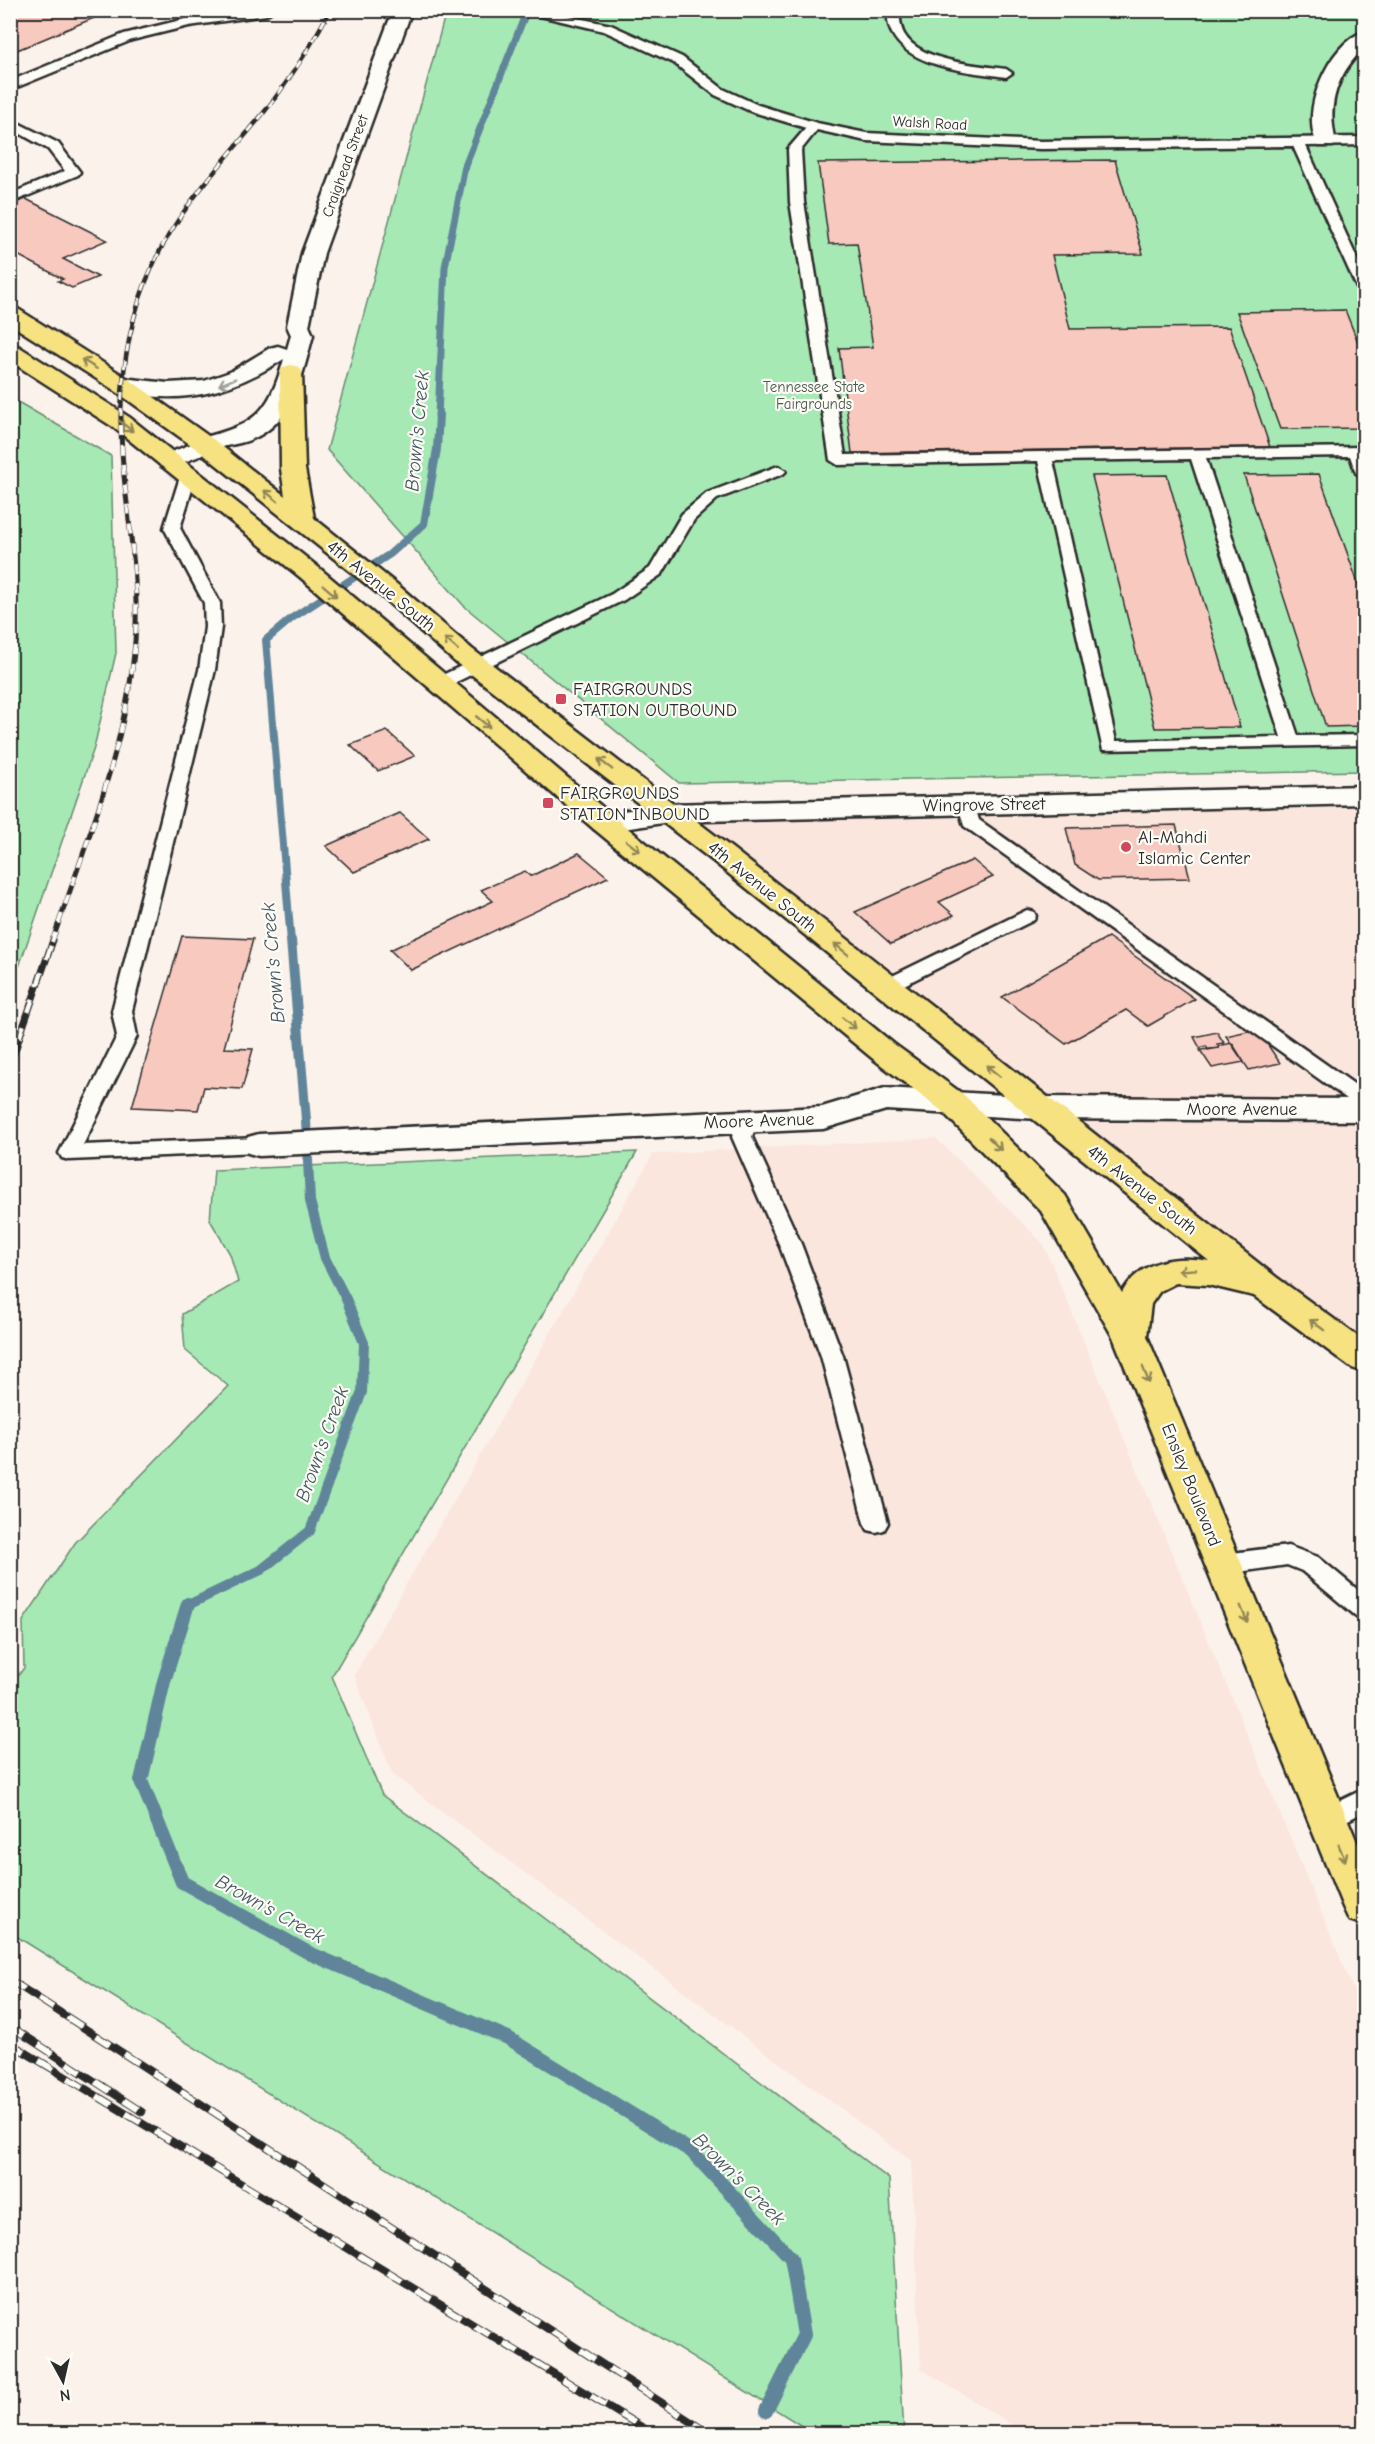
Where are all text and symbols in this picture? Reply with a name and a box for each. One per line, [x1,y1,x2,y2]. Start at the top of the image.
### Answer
street label: Craighead Street [318,112,372,220]
street label: Walsh Road [892,112,968,134]
one-way arrow [81,358,98,370]
water label: Brown's Creek [400,369,434,492]
one-way arrow [219,377,237,388]
park label: Tennessee State Fairgrounds [763,378,865,413]
one-way arrow [117,420,133,433]
one-way arrow [263,490,279,503]
street label: 4th Avenue South [322,536,440,636]
one-way arrow [322,584,338,597]
one-way arrow [444,637,459,651]
place label: FAIRGROUNDS STATION OUTBOUND [573,679,737,721]
marker: FAIRGROUNDS STATION OUTBOUND [554,692,568,706]
one-way arrow [475,715,491,728]
one-way arrow [597,757,613,770]
place label: FAIRGROUNDS STATION INBOUND [560,783,709,825]
street label: Wingrove Street [923,793,1046,817]
marker: FAIRGROUNDS STATION INBOUND [541,796,555,810]
place label: Al-Mahdi Islamic Center [1138,827,1251,869]
street label: 4th Avenue South [703,837,821,937]
one-way arrow [624,840,640,853]
marker: Al-Mahdi Islamic Center [1119,840,1133,854]
water label: Brown's Creek [256,901,290,1024]
one-way arrow [833,943,849,956]
one-way arrow [841,1016,857,1029]
one-way arrow [986,1064,1001,1078]
street label: Moore Avenue [1187,1099,1297,1120]
street label: Moore Avenue [703,1109,815,1133]
one-way arrow [987,1137,1002,1152]
street label: 4th Avenue South [1083,1141,1201,1239]
one-way arrow [1177,1265,1197,1276]
one-way arrow [1310,1319,1326,1331]
one-way arrow [1141,1365,1152,1384]
water label: Brown's Creek [290,1383,354,1505]
street label: Ensley Boulevard [1157,1420,1225,1550]
one-way arrow [1239,1604,1250,1623]
one-way arrow [1337,1843,1348,1861]
water label: Brown's Creek [211,1870,329,1949]
water label: Brown's Creek [688,2128,790,2230]
north arrow [33,2351,93,2411]
text: N [59,2385,71,2405]

